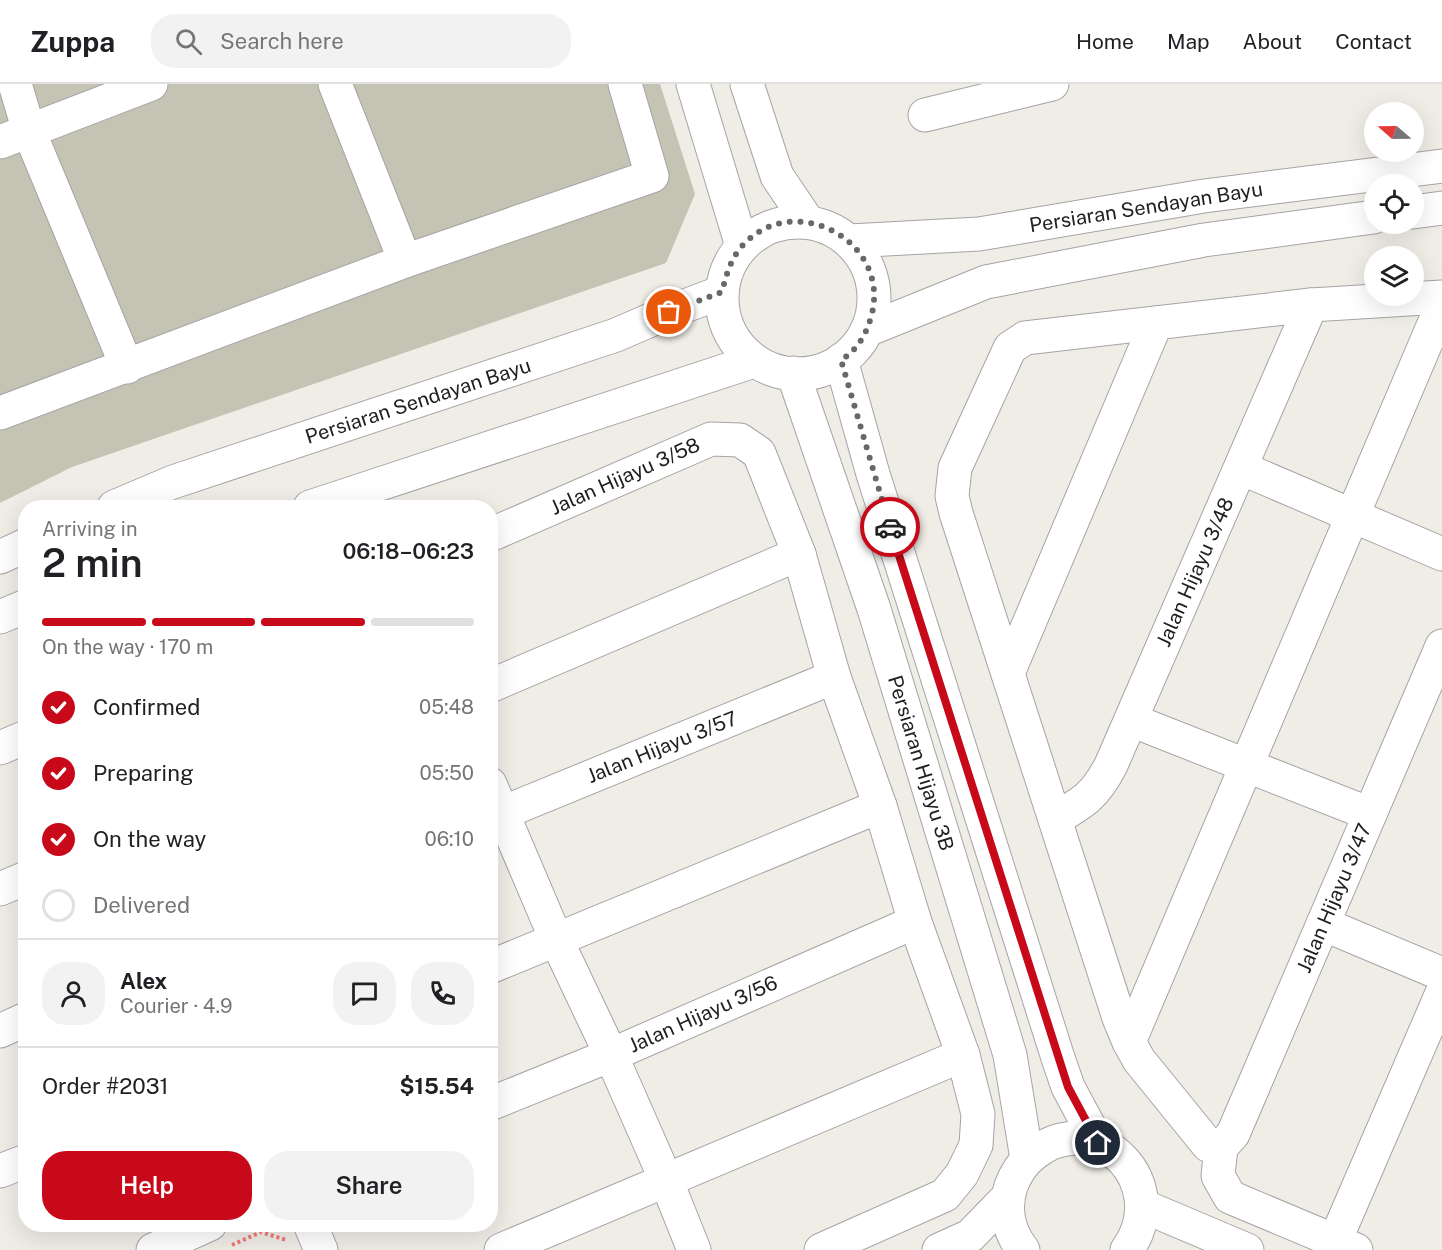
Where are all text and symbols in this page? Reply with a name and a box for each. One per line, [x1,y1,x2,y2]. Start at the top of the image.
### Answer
search box [151,14,571,68]
text: Zuppa [30,25,115,58]
icon: search [172,25,205,58]
text: Search here [220,28,344,54]
text: Home [1076,29,1134,54]
text: Map [1167,29,1210,54]
text: About [1243,29,1302,54]
text: Contact [1335,29,1412,54]
north arrow [1364,102,1424,162]
map controls [1364,102,1424,306]
button: locate [1364,174,1424,234]
street label: Persiaran Sendayan Bayu [1028,177,1264,237]
button: layers [1364,246,1424,306]
pin [643,286,694,337]
icon: bag [652,295,685,328]
street label: Persiaran Sendayan Bayu [302,353,534,449]
street label: Jalan Hijayu 3/58 [547,432,703,520]
street label: Jalan Hijayu 3/48 [1151,494,1239,650]
courier [860,497,920,557]
icon: car [874,511,907,544]
text: Arriving in [42,517,137,541]
text: 06:18–06:23 [343,538,474,564]
text: 2 min [42,540,143,586]
text: On the way · 170 m [42,635,213,659]
street label: Persiaran Hijayu 3B [883,672,959,854]
icon: check [42,691,75,724]
text: Confirmed [93,694,200,720]
text: 05:48 [419,695,474,719]
street label: Jalan Hijayu 3/57 [583,706,741,788]
icon: check [42,757,75,790]
text: Preparing [93,760,194,786]
text: 05:50 [419,761,474,785]
street label: Jalan Hijayu 3/47 [1292,820,1376,976]
icon: check [42,823,75,856]
text: On the way [93,826,206,852]
text: 06:10 [425,827,474,851]
text: Delivered [93,892,190,918]
button: person [42,962,105,1025]
button: chat [333,962,396,1025]
button: phone [411,962,474,1025]
text: Alex [120,968,167,994]
street label: Jalan Hijayu 3/56 [625,970,781,1058]
text: Courier · 4.9 [120,994,232,1018]
text: Order #2031 [42,1073,168,1099]
text: $15.54 [400,1073,474,1099]
pin [1072,1117,1123,1168]
icon: home [1081,1126,1114,1159]
button: Help [42,1151,252,1220]
button: Share [264,1151,474,1220]

